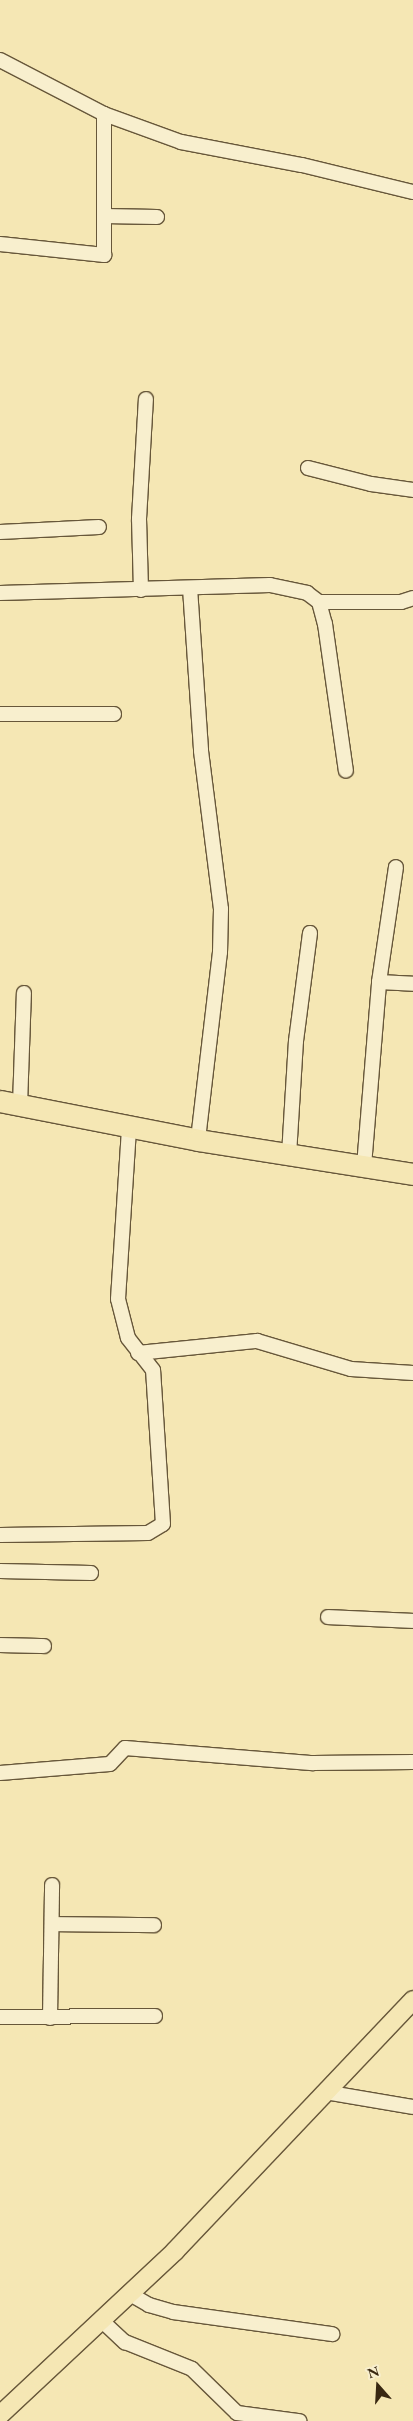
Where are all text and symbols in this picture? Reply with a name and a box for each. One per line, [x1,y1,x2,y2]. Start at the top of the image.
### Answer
north arrow [353,2361,403,2411]
text: N [365,2361,381,2382]

